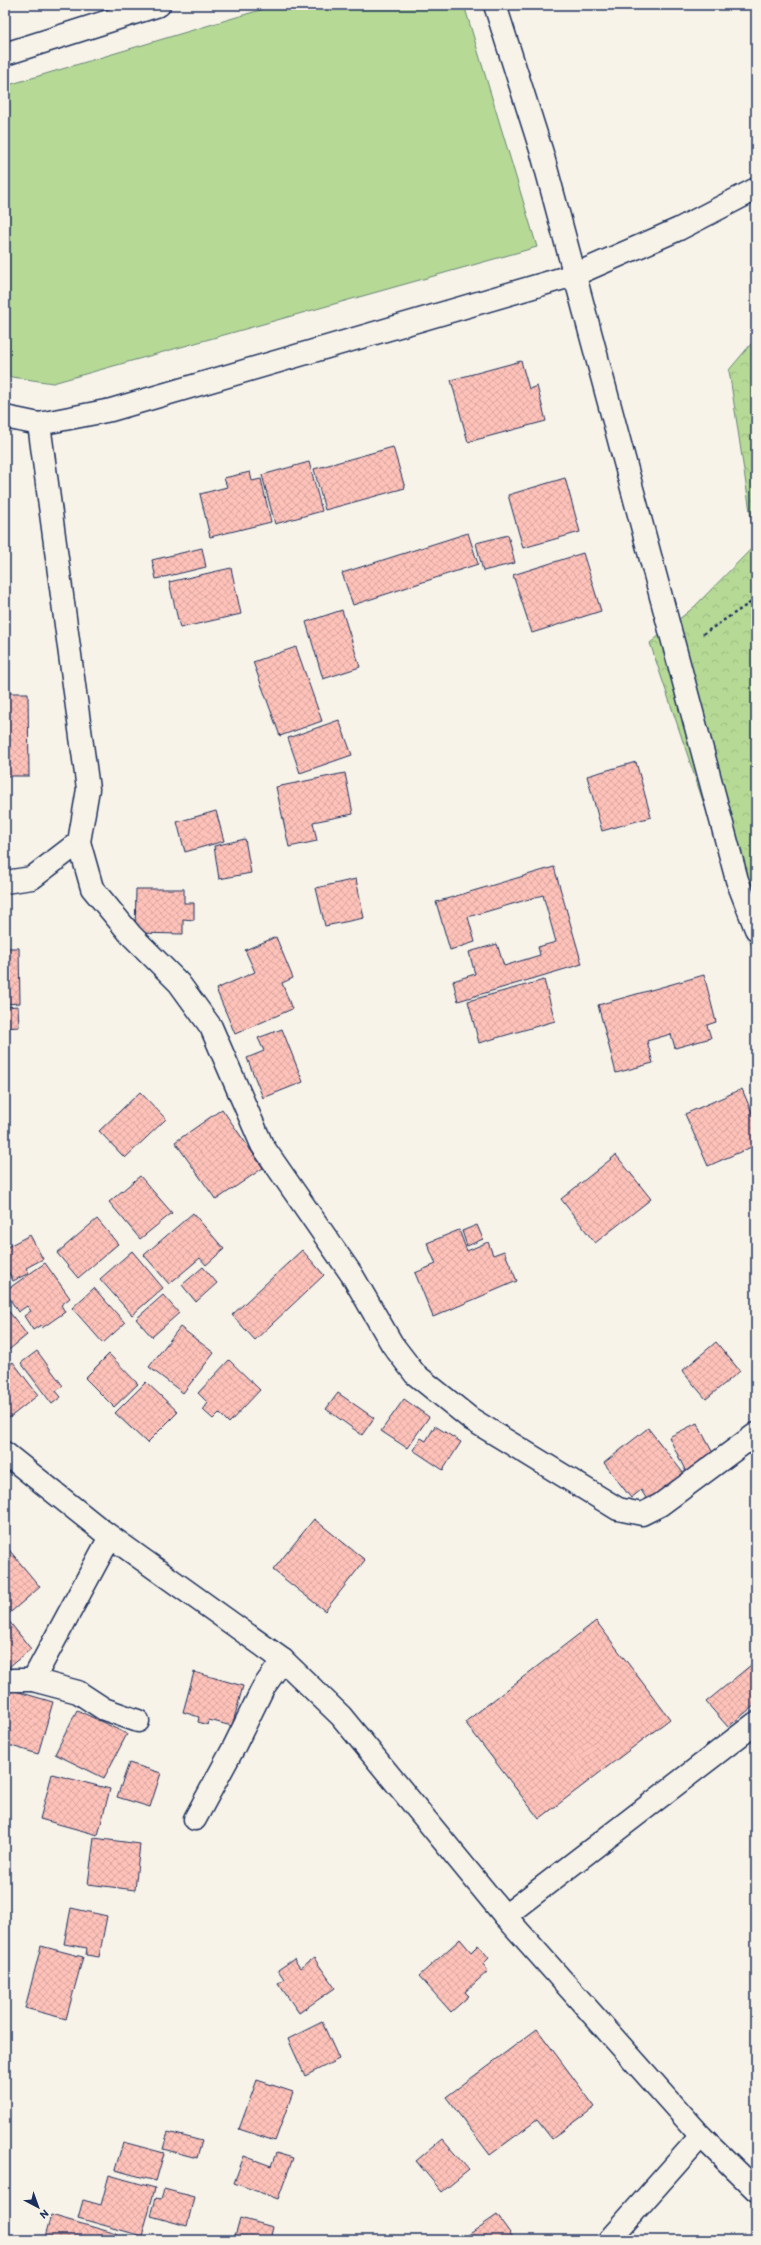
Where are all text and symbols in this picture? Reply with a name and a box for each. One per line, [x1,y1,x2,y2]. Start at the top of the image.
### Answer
north arrow [18,2187,58,2227]
text: N [37,2207,51,2222]

